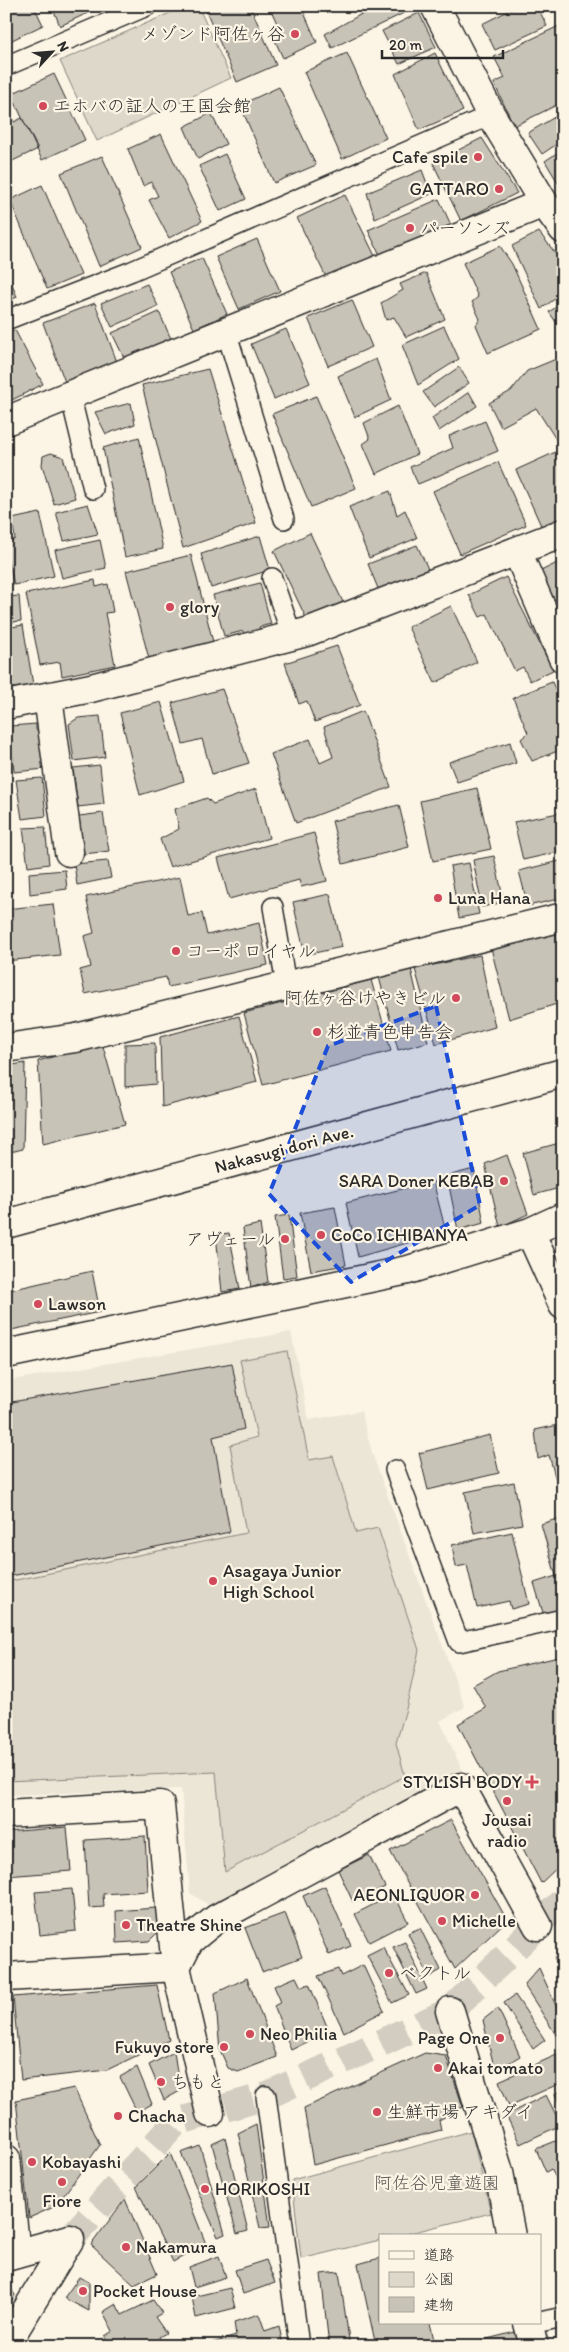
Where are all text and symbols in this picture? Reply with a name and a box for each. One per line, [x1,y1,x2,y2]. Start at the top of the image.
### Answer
place label: メゾンド阿佐ヶ谷 [141,23,285,45]
north arrow [28,28,78,78]
marker: メゾンド阿佐ヶ谷 [289,28,301,40]
scale bar [382,28,503,60]
text: 20 m [389,36,423,54]
text: N [54,39,73,54]
place label: エホバの証人の王国会館 [53,95,251,117]
marker: エホバの証人の王国会館 [37,100,49,112]
place label: Cafe spile [392,146,468,168]
marker: Cafe spile [472,151,484,163]
place label: GATTARO [410,178,489,200]
marker: GATTARO [493,183,505,195]
place label: パーソンズ [420,217,510,239]
marker: パーソンズ [404,222,416,234]
place label: glory [180,596,220,618]
marker: glory [164,601,176,613]
place label: Luna Hana [448,887,531,909]
marker: Luna Hana [432,892,444,904]
place label: コーポ ロイヤル [186,940,316,962]
marker: コーポ ロイヤル [170,945,182,957]
place label: 阿佐ヶ谷けやきビル [284,987,446,1009]
marker: 阿佐ヶ谷けやきビル [450,992,462,1004]
place label: 杉並青色申告会 [327,1021,453,1043]
marker: 杉並青色申告会 [311,1026,323,1038]
street label: Nakasugi dori Ave. [212,1120,356,1178]
place label: SARA Doner KEBAB [339,1170,494,1192]
marker: SARA Doner KEBAB [498,1175,510,1187]
place label: CoCo ICHIBANYA [331,1224,468,1246]
place label: アヴェール [186,1228,275,1250]
marker: CoCo ICHIBANYA [315,1229,327,1241]
marker: アヴェール [279,1233,291,1245]
place label: Lawson [48,1293,106,1315]
marker: Lawson [32,1298,44,1310]
place label: Asagaya Junior High School [223,1560,341,1603]
marker: Asagaya Junior High School [207,1575,219,1587]
place label: STYLISH BODY [403,1771,523,1793]
marker: STYLISH BODY [526,1776,538,1788]
marker: Jousai radio [501,1795,513,1807]
place label: Jousai radio [482,1809,532,1852]
place label: AEONLIQUOR [354,1884,465,1906]
marker: AEONLIQUOR [469,1889,481,1901]
place label: Michelle [452,1910,516,1932]
place label: Theatre Shine [136,1914,242,1936]
marker: Michelle [436,1915,448,1927]
marker: Theatre Shine [120,1919,132,1931]
place label: ベクトル [399,1962,471,1984]
marker: ベクトル [383,1967,395,1979]
place label: Neo Philia [260,2023,337,2045]
place label: Page One [418,2027,490,2049]
marker: Neo Philia [244,2028,256,2040]
marker: Page One [494,2032,506,2044]
place label: Fukuyo store [115,2036,214,2058]
marker: Fukuyo store [218,2041,230,2053]
place label: Akai tomato [448,2057,543,2079]
marker: Akai tomato [432,2062,444,2074]
place label: ちもと [171,2071,225,2093]
marker: ちもと [155,2076,167,2088]
place label: 生鮮市場 アキダイ [387,2101,533,2123]
place label: Chacha [128,2105,185,2127]
marker: 生鮮市場 アキダイ [371,2106,383,2118]
marker: Chacha [112,2110,124,2122]
place label: Kobayashi [42,2151,121,2173]
marker: Kobayashi [26,2156,38,2168]
park label: 阿佐谷児童遊園 [374,2172,500,2194]
marker: Fiore [56,2176,68,2188]
place label: HORIKOSHI [215,2178,310,2200]
marker: HORIKOSHI [199,2183,211,2195]
place label: Fiore [43,2190,81,2212]
legend [379,2234,542,2324]
place label: Nakamura [136,2236,217,2258]
marker: Nakamura [120,2241,132,2253]
text: 道路 [424,2246,454,2264]
text: 公園 [424,2270,454,2288]
place label: Pocket House [93,2280,197,2302]
marker: Pocket House [77,2285,89,2297]
text: 建物 [424,2296,454,2314]

